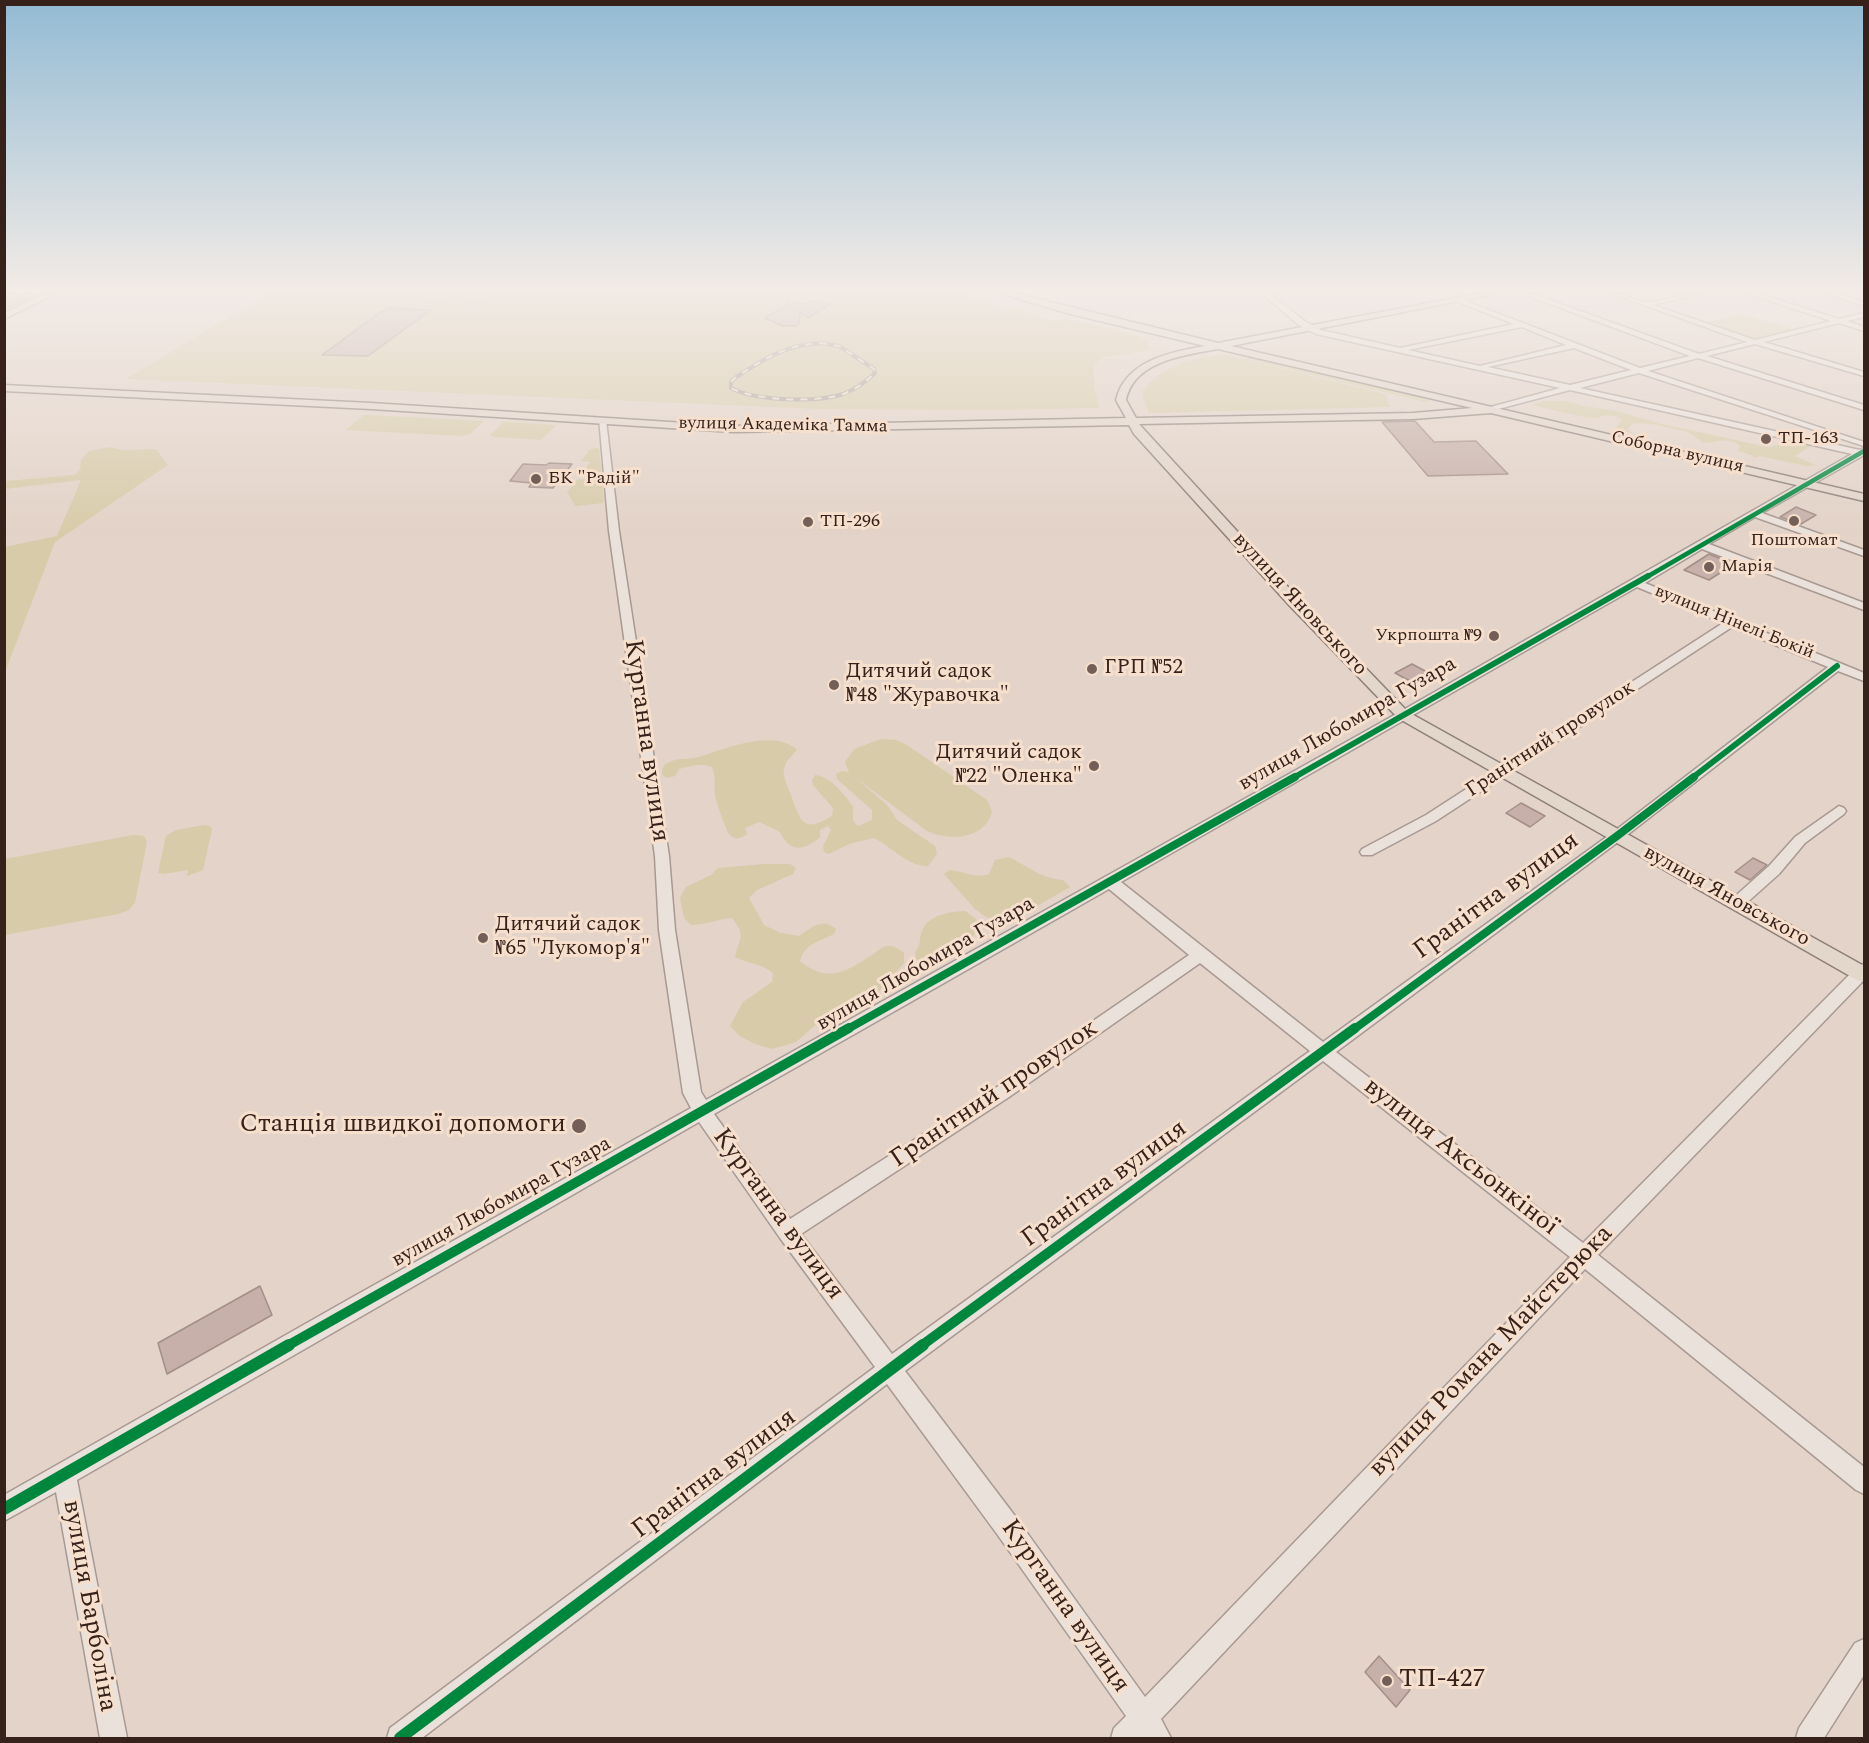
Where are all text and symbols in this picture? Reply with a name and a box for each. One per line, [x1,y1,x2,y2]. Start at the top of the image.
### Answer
street label: вулиця Академіка Тамма [678,413,888,439]
street label: Соборна вулиця [1609,427,1745,479]
place label: ТП-163 [1778,428,1838,450]
marker: ТП-163 [1759,432,1773,446]
place label: БК "Радій" [548,468,640,490]
marker: БК "Радій" [529,472,543,486]
place label: ТП-296 [820,511,880,533]
marker: Поштомат [1787,514,1801,528]
marker: ТП-296 [801,515,815,529]
street label: вулиця Яновського [1226,528,1372,682]
place label: Поштомат [1750,530,1838,552]
place label: Марія [1721,556,1773,578]
marker: Марія [1702,560,1716,574]
street label: вулиця Нінелі Бокій [1651,581,1817,665]
place label: Укрпошта №9 [1375,625,1482,647]
marker: Укрпошта №9 [1487,629,1501,643]
street label: Курганна вулиця [615,638,675,844]
street label: вулиця Любомира Гузара [1235,652,1461,798]
place label: ГРП №52 [1104,656,1183,682]
place label: Дитячий садок №48 "Журавочка" [846,660,1009,710]
marker: ГРП №52 [1085,662,1099,676]
street label: Гранітний провулок [1462,676,1640,804]
marker: Дитячий садок №48 "Журавочка" [827,678,841,692]
place label: Дитячий садок №22 "Оленка" [936,741,1082,791]
marker: Дитячий садок №22 "Оленка" [1087,759,1101,773]
street label: Гранітна вулиця [1408,826,1586,968]
street label: вулиця Яновського [1638,841,1814,953]
street label: вулиця Любомира Гузара [813,892,1039,1038]
place label: Дитячий садок №65 "Лукомор'я" [495,913,650,963]
marker: Дитячий садок №65 "Лукомор'я" [476,931,490,945]
street label: Гранітний провулок [885,1014,1105,1176]
street label: вулиця Аксьонкіної [1356,1072,1564,1244]
place label: Станція швидкої допомоги [239,1110,566,1142]
street label: Гранітна вулиця [1016,1114,1194,1256]
marker: Станція швидкої допомоги [570,1117,588,1135]
street label: Курганна вулиця [704,1123,850,1307]
street label: вулиця Любомира Гузара [388,1132,616,1274]
street label: вулиця Романа Майстерюка [1363,1220,1621,1484]
street label: Гранітна вулиця [627,1403,803,1547]
street label: вулиця Барболіна [54,1498,122,1714]
street label: Курганна вулиця [993,1514,1135,1700]
place label: ТП-427 [1399,1665,1486,1697]
marker: ТП-427 [1380,1674,1394,1688]

